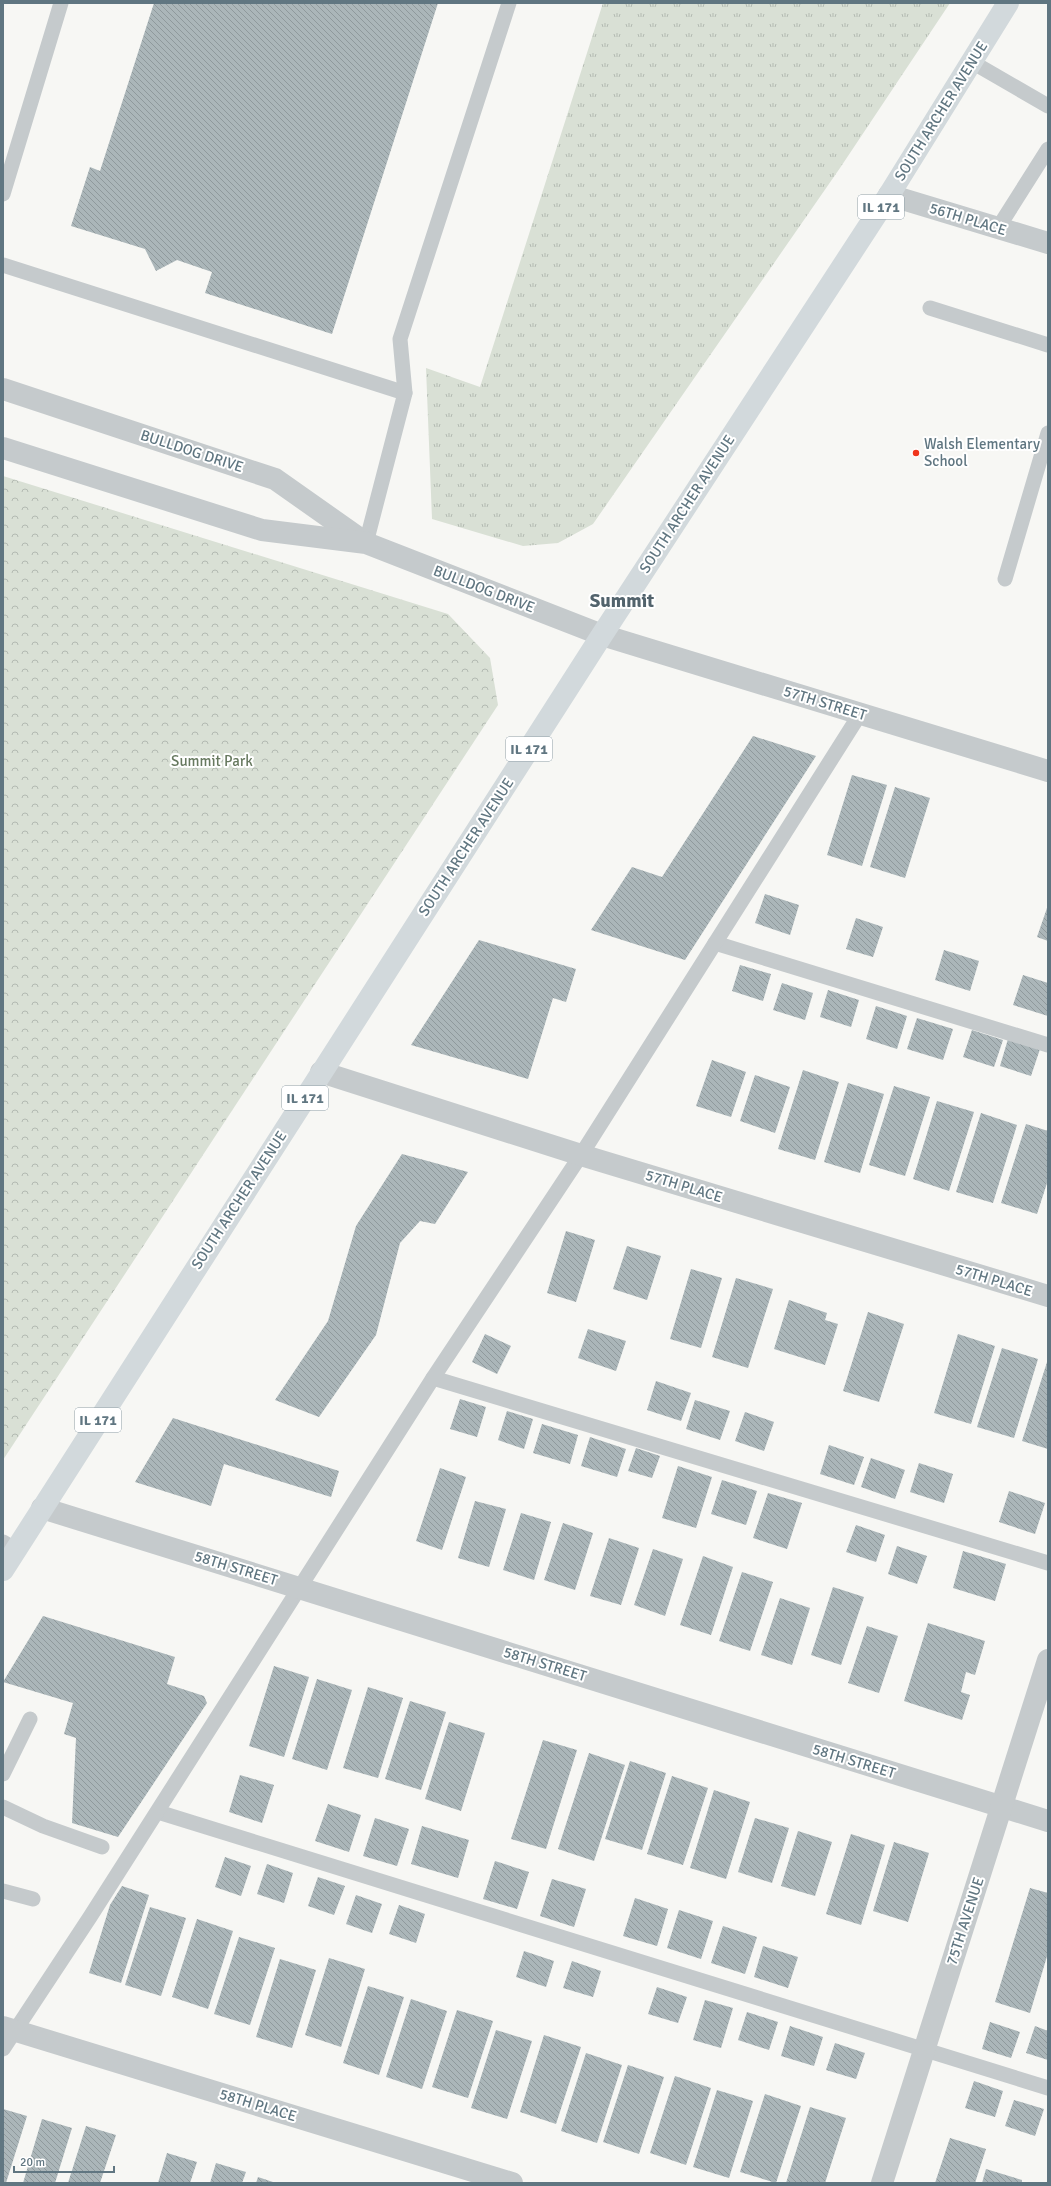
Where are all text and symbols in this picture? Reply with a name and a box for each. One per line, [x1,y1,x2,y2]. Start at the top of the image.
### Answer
street label: SOUTH ARCHER AVENUE [891,38,991,184]
road number: IL 171 [858,195,904,219]
street label: 56TH PLACE [927,199,1009,239]
street label: BULLDOG DRIVE [138,426,246,476]
street label: SOUTH ARCHER AVENUE [636,432,738,576]
place label: Walsh Elementary School [924,435,1040,470]
marker: Walsh Elementary School [911,448,921,458]
street label: BULLDOG DRIVE [431,561,537,617]
district label: Summit [590,589,654,613]
street label: 57TH STREET [781,682,869,724]
road number: IL 171 [506,737,552,761]
park label: Summit Park [171,752,253,770]
street label: SOUTH ARCHER AVENUE [415,775,517,919]
road number: IL 171 [282,1086,328,1110]
street label: SOUTH ARCHER AVENUE [188,1128,290,1272]
street label: 57TH PLACE [643,1166,725,1206]
street label: 57TH PLACE [953,1260,1035,1300]
road number: IL 171 [75,1408,121,1432]
street label: 58TH STREET [192,1547,280,1589]
street label: 58TH STREET [501,1643,589,1685]
street label: 58TH STREET [810,1740,898,1782]
street label: 75TH AVENUE [942,1875,988,1967]
street label: 58TH PLACE [217,2085,299,2125]
scale bar [14,2148,114,2174]
text: 20 m [20,2155,45,2170]

